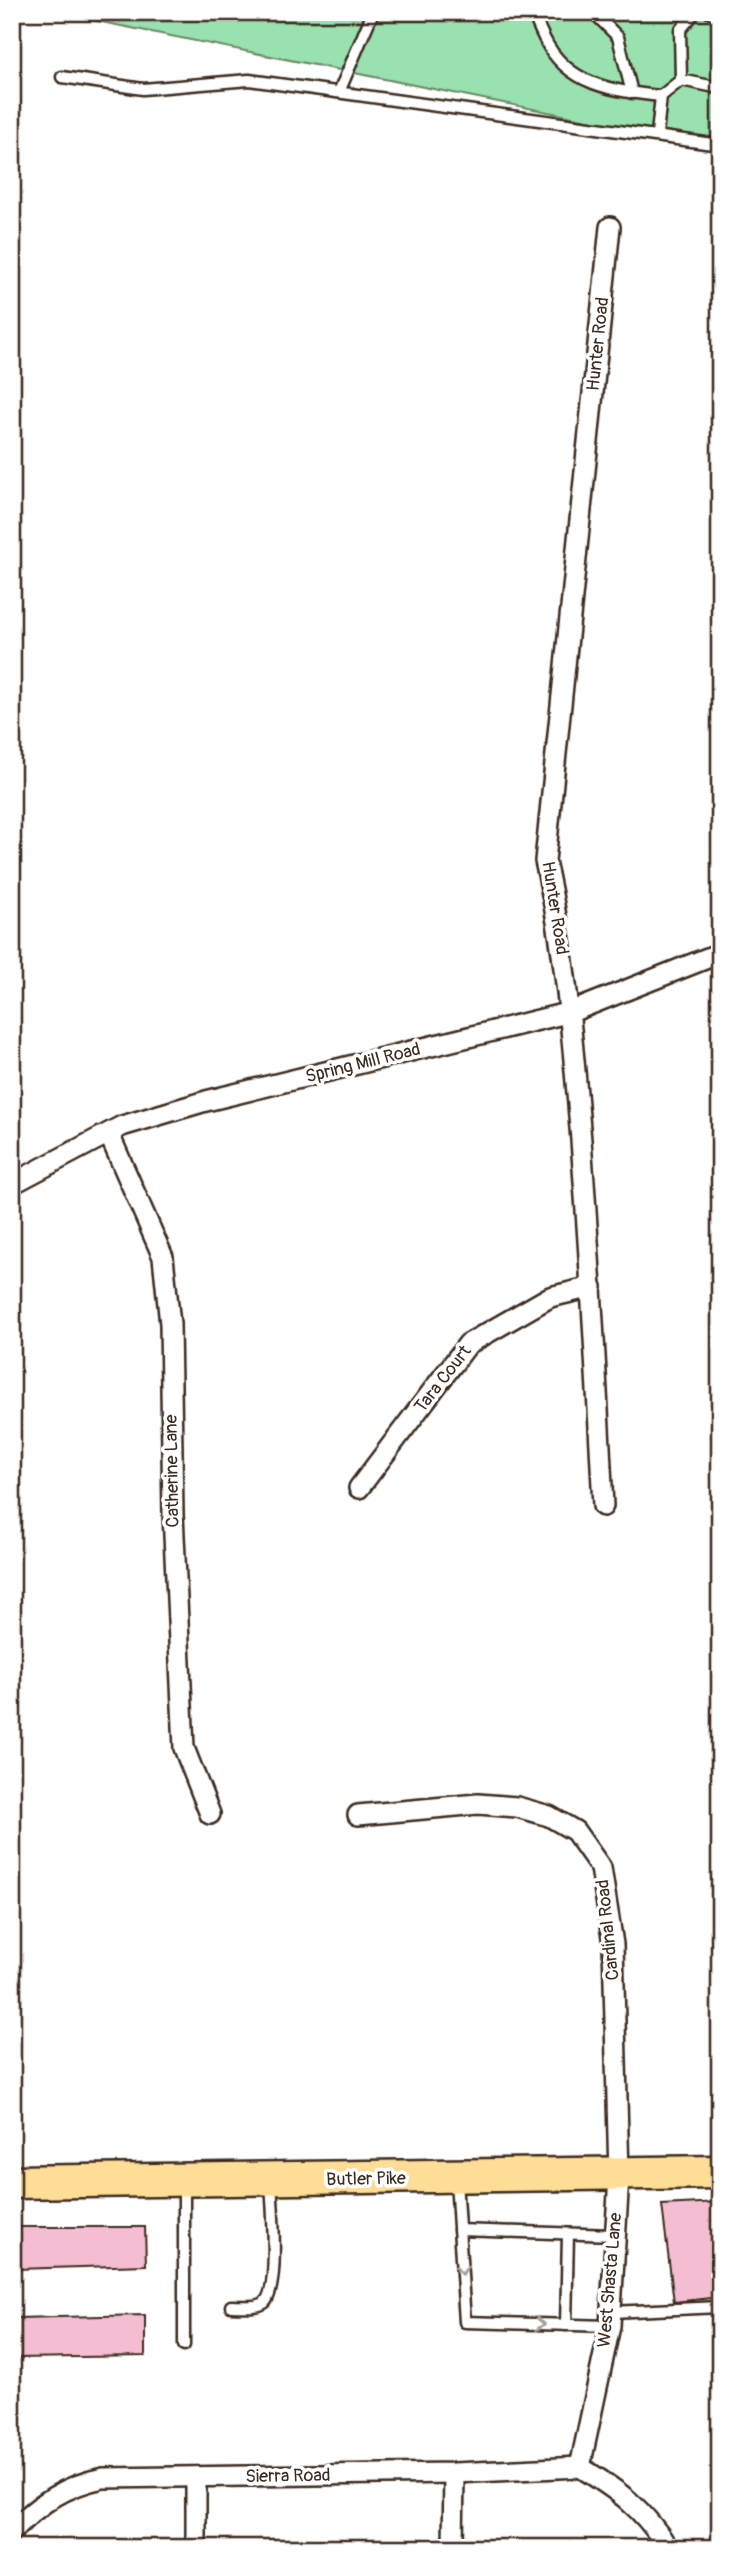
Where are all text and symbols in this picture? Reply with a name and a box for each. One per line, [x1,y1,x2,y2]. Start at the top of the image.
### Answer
street label: Hunter Road [582,296,614,392]
street label: Hunter Road [536,860,574,956]
street label: Spring Mill Road [303,1038,423,1088]
street label: Tara Court [409,1340,477,1417]
street label: Catherine Lane [160,1414,184,1528]
street label: Cardinal Road [591,1878,625,1982]
street label: Butler Pike [326,2167,406,2191]
street label: West Shasta Lane [593,2211,627,2348]
one-way arrow [454,2265,469,2276]
one-way arrow [535,2316,546,2332]
street label: Sierra Road [245,2464,331,2488]

